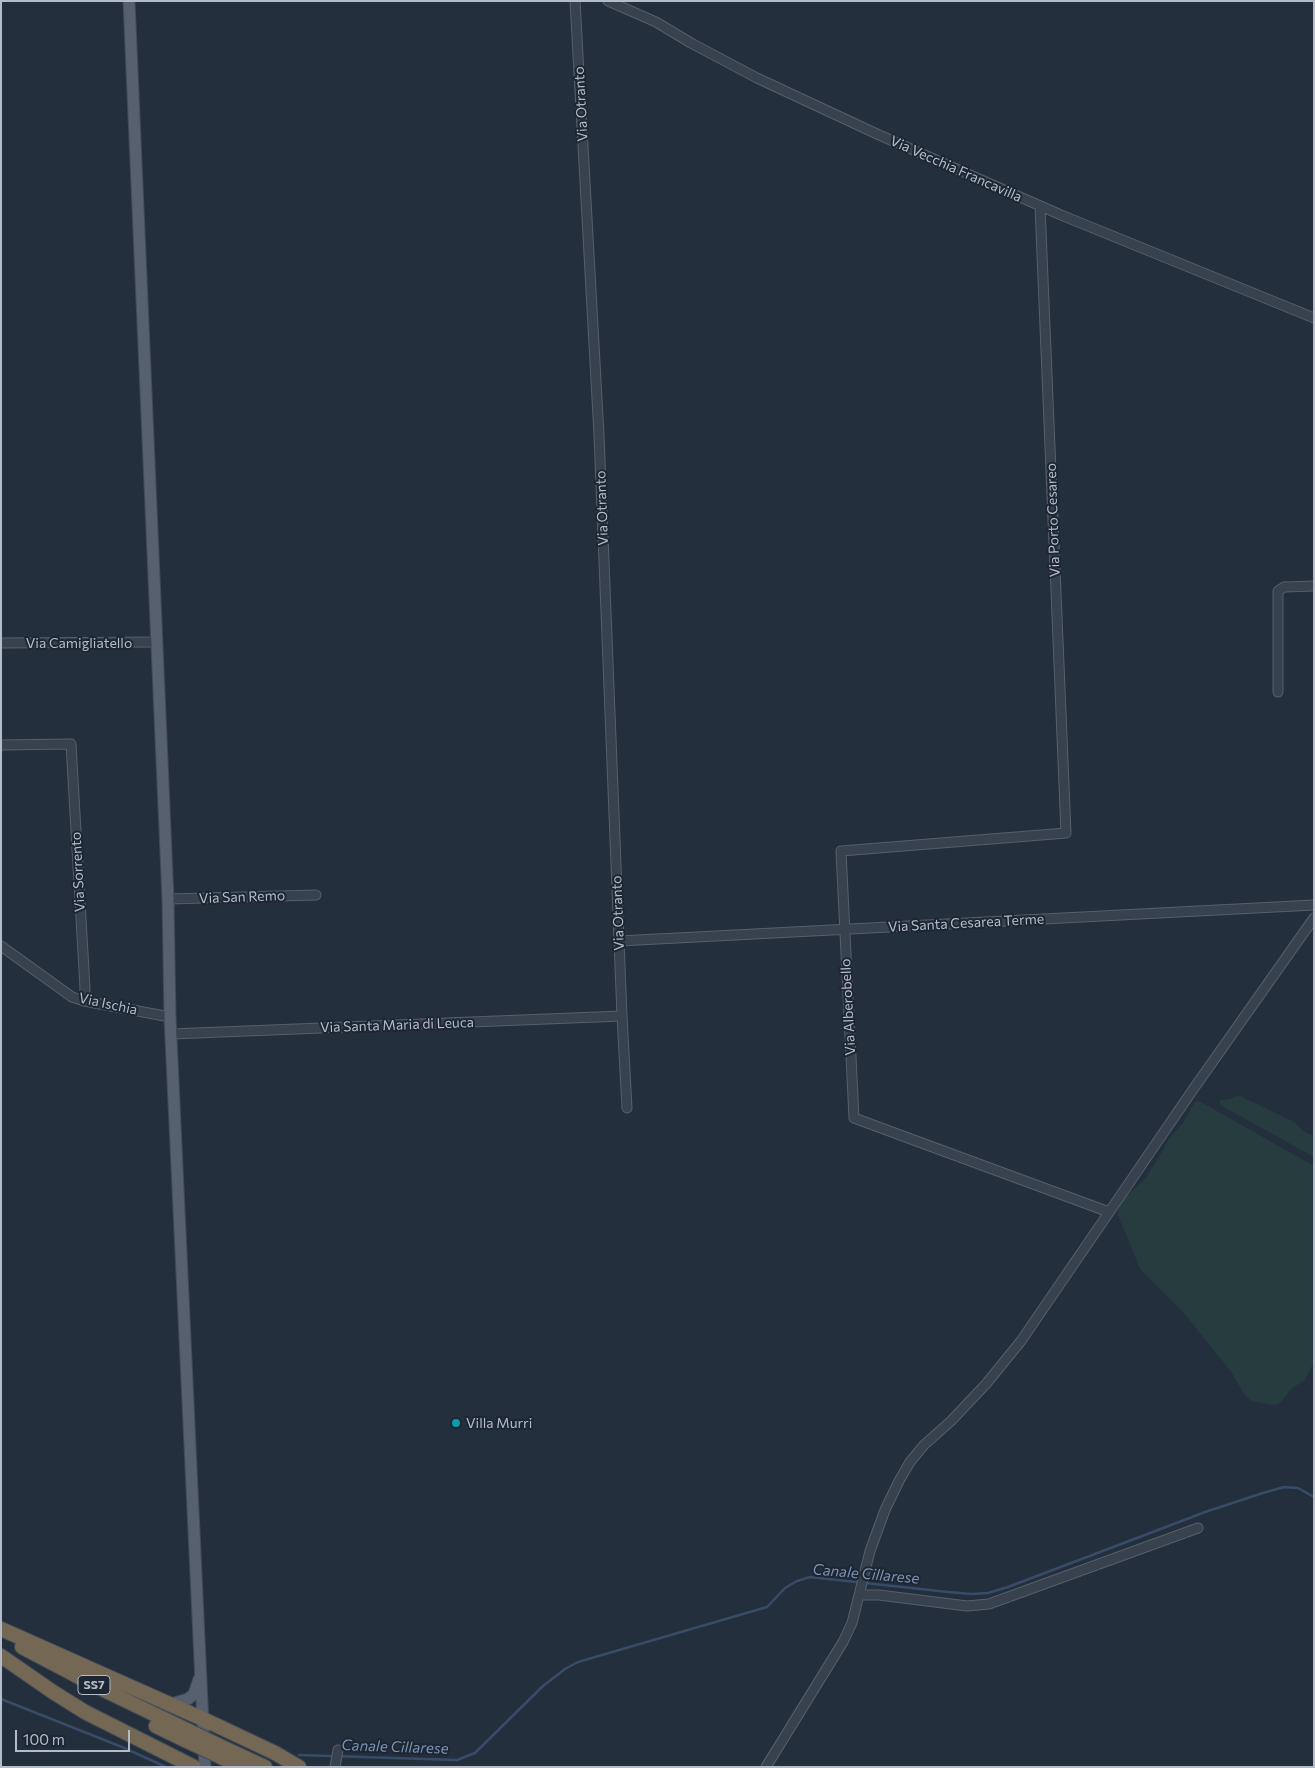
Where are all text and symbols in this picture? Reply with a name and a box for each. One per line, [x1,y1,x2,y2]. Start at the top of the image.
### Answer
street label: Via Otranto [571,66,591,142]
street label: Via Vecchia Francavilla [887,132,1025,206]
street label: Via Porto Cesareo [1043,463,1063,577]
street label: Via Otranto [592,470,612,546]
street label: Via Camigliatello [26,635,132,651]
street label: Via Sorrento [68,832,88,912]
street label: Via Otranto [608,875,628,951]
street label: Via San Remo [199,887,285,907]
street label: Via Santa Cesarea Terme [887,911,1045,935]
street label: Via Alberobello [837,958,859,1056]
street label: Via Ischia [77,990,139,1018]
street label: Via Santa Maria di Leuca [320,1014,474,1036]
place label: Villa Murri [466,1415,532,1431]
marker: Villa Murri [450,1417,462,1429]
water label: Canale Cillarese [812,1560,920,1588]
road number: SS7 [78,1676,110,1694]
scale bar [18,1720,132,1752]
text: 100 m [23,1730,65,1748]
water label: Canale Cillarese [341,1736,449,1758]

